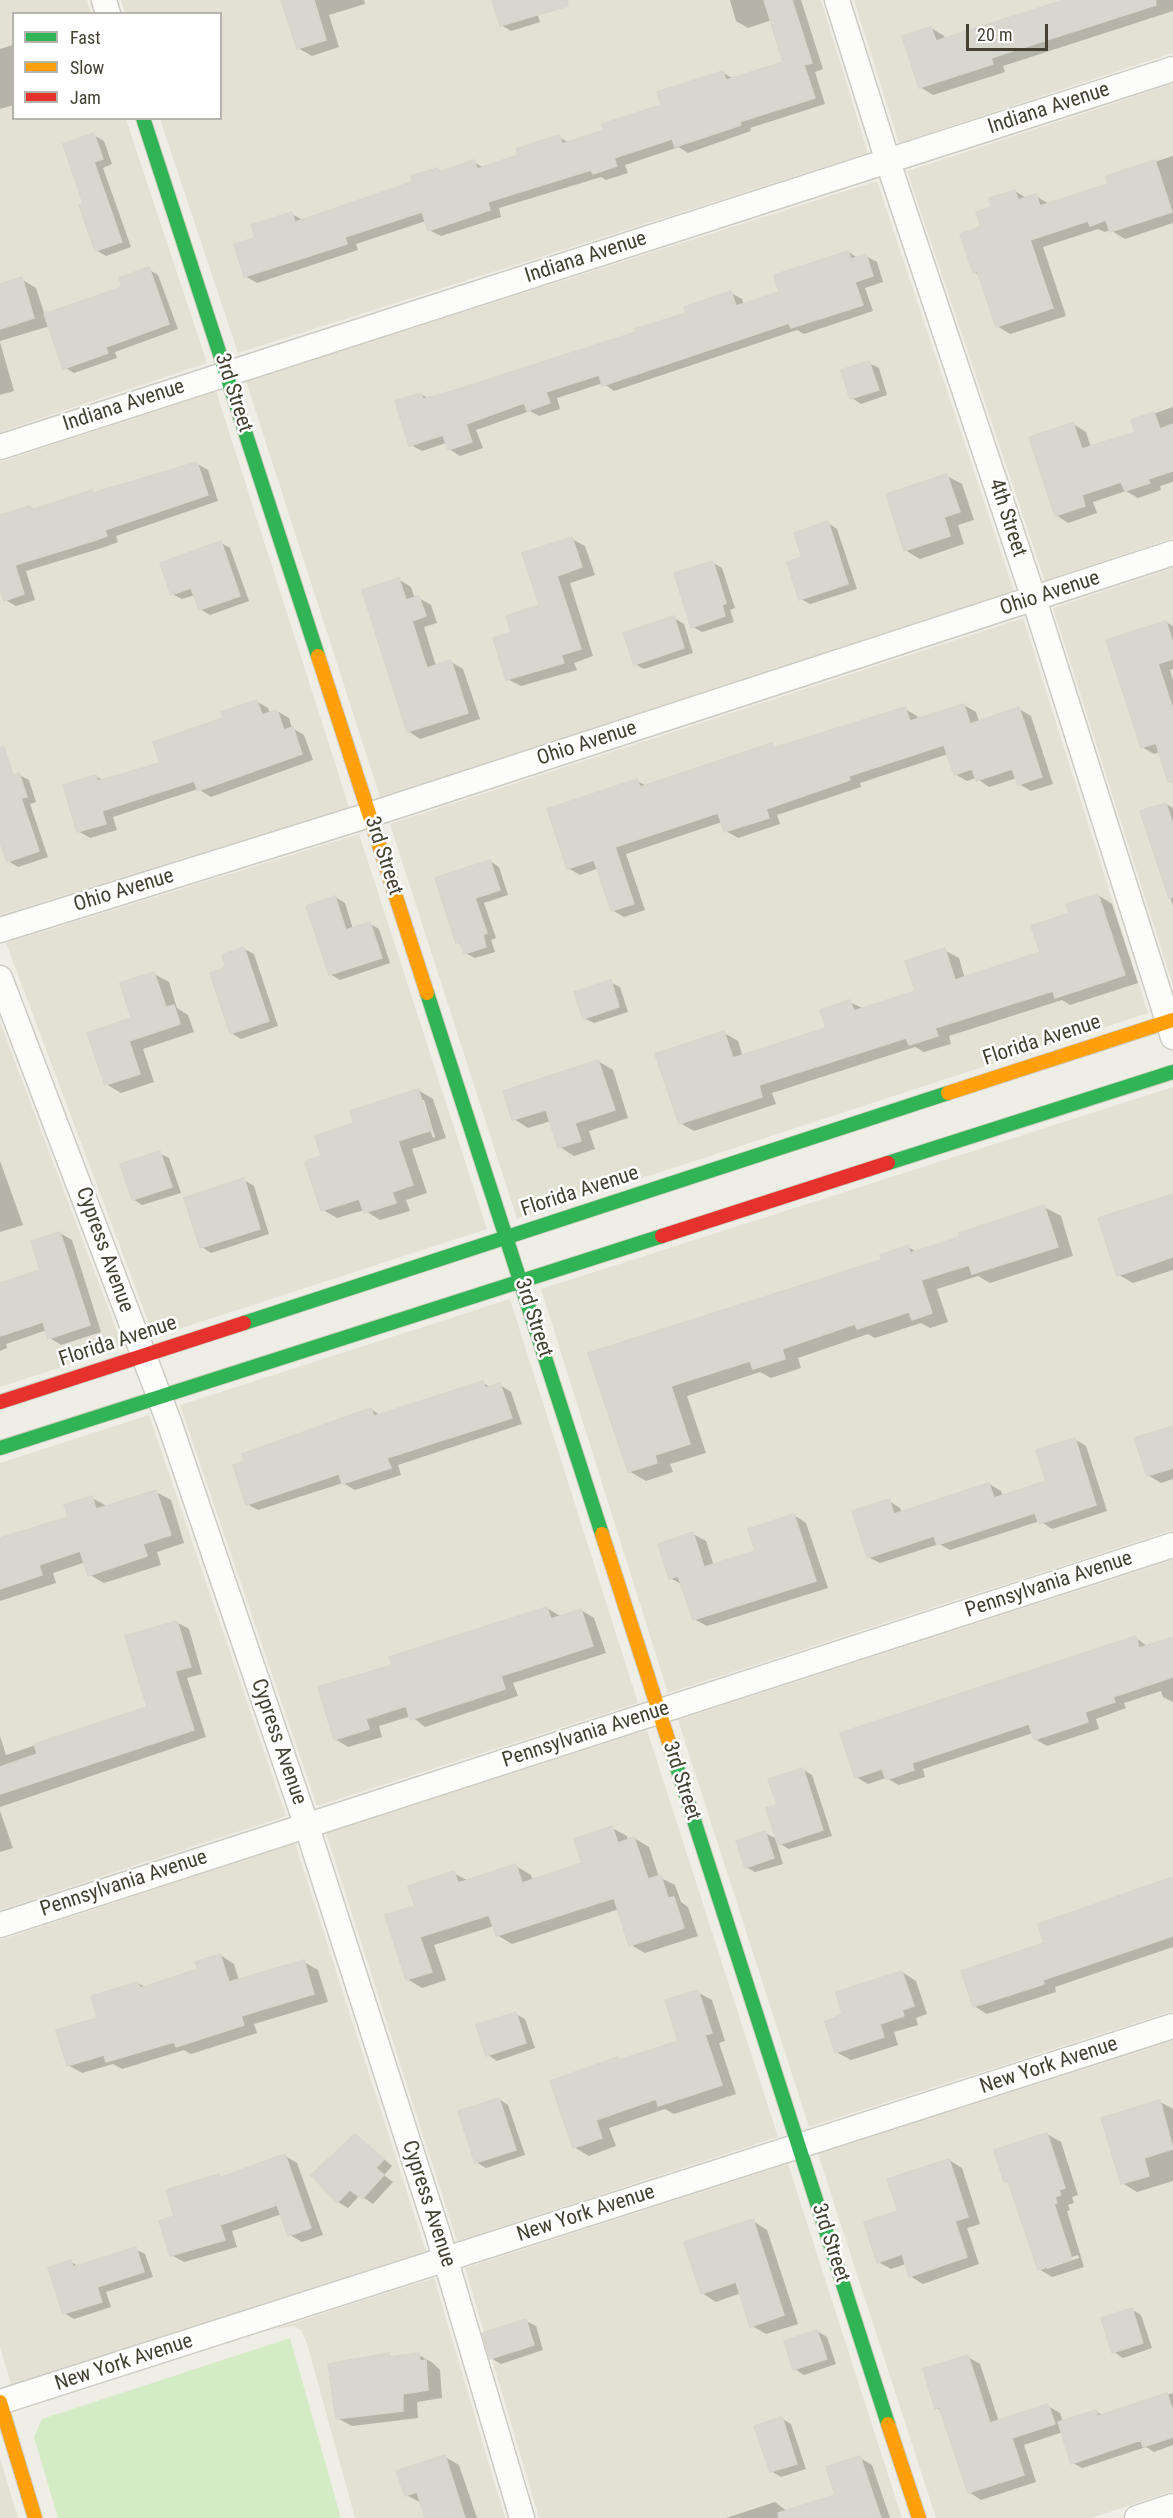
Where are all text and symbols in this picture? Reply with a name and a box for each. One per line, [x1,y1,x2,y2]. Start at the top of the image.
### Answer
legend [12,12,222,120]
scale bar [969,12,1052,50]
text: 20 m [977,24,1012,45]
text: Fast [70,27,101,48]
text: Slow [70,57,104,78]
street label: Indiana Avenue [985,78,1113,140]
text: Jam [70,87,101,108]
street label: Indiana Avenue [522,227,650,289]
street label: 3rd Street [208,351,258,435]
street label: Indiana Avenue [60,375,188,437]
street label: 4th Street [983,476,1031,560]
street label: Ohio Avenue [997,566,1103,622]
street label: Ohio Avenue [534,716,640,772]
street label: 3rd Street [358,814,408,898]
street label: Ohio Avenue [71,864,177,918]
street label: Florida Avenue [980,1010,1104,1072]
street label: Florida Avenue [518,1161,642,1223]
street label: Cypress Avenue [70,1184,138,1316]
street label: 3rd Street [508,1276,558,1360]
street label: Florida Avenue [56,1311,180,1373]
street label: Pennsylvania Avenue [962,1546,1136,1624]
street label: Cypress Avenue [245,1676,311,1808]
street label: Pennsylvania Avenue [499,1696,673,1774]
street label: 3rd Street [656,1739,706,1823]
street label: Pennsylvania Avenue [37,1845,211,1923]
street label: New York Avenue [977,2032,1121,2100]
street label: Cypress Avenue [396,2138,460,2270]
street label: New York Avenue [514,2180,658,2248]
street label: 3rd Street [805,2201,855,2285]
street label: New York Avenue [52,2329,196,2397]

